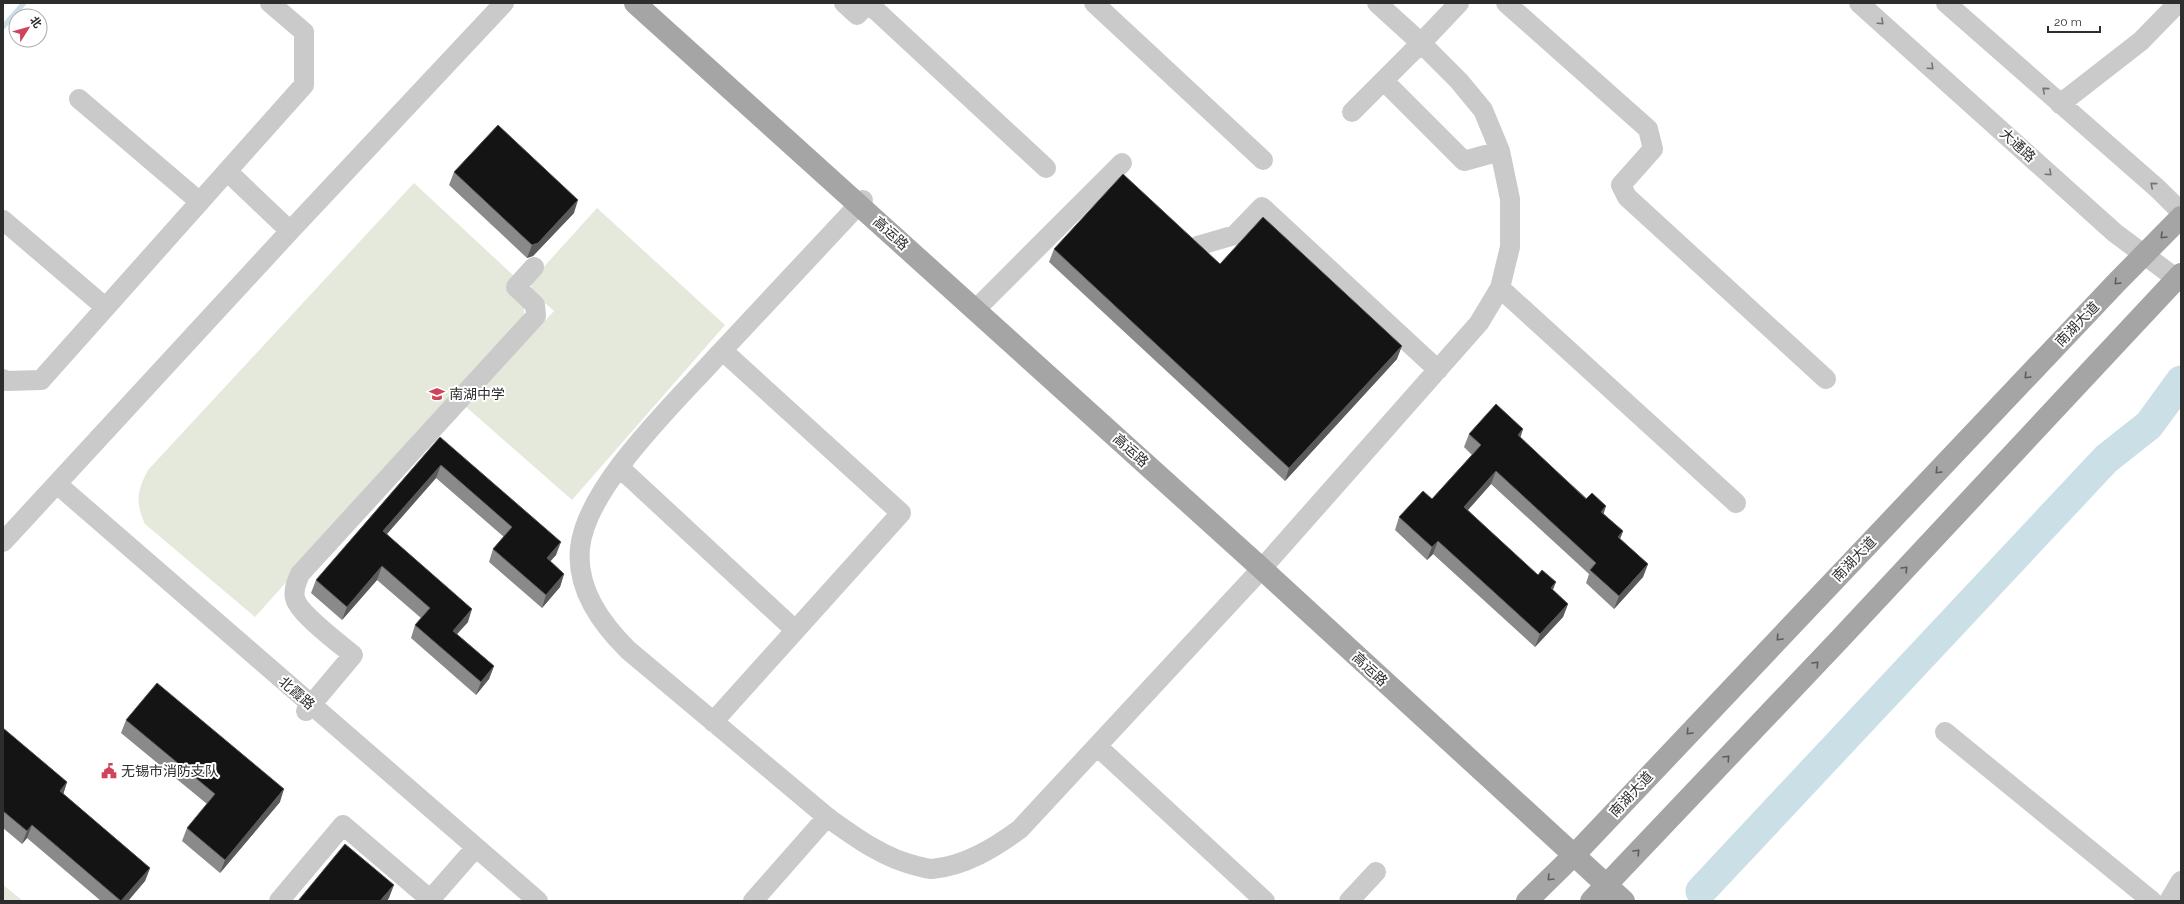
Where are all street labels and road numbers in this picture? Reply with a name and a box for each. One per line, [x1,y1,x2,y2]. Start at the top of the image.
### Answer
street label: 大通路 [1997,125,2039,165]
street label: 高运路 [870,213,912,253]
street label: 南湖大道 [2052,298,2102,350]
street label: 高运路 [1110,430,1152,470]
street label: 南湖大道 [1829,533,1879,585]
street label: 高运路 [1349,649,1391,689]
street label: 北霞路 [276,673,318,713]
street label: 南湖大道 [1606,768,1656,820]

